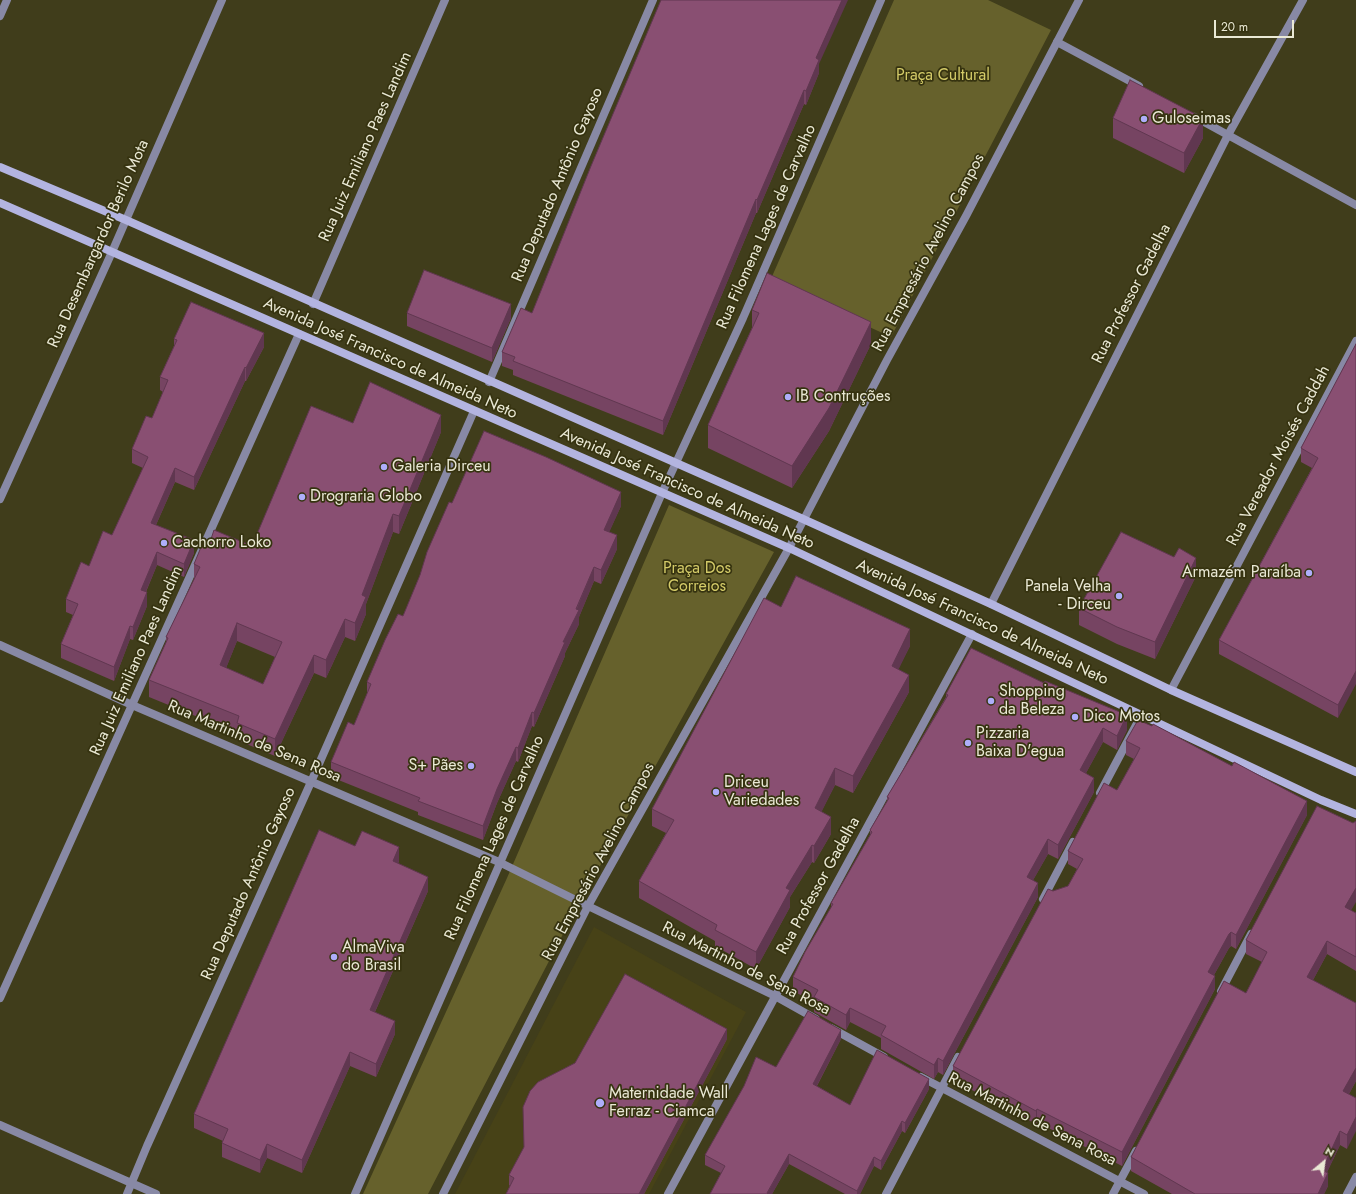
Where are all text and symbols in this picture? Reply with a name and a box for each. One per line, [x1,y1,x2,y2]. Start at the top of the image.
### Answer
scale bar [1216,12,1296,38]
text: 20 m [1221,18,1248,36]
street label: Rua Juiz Emiliano Paes Landim [315,49,417,245]
park label: Praça Cultural [896,66,990,86]
street label: Rua Deputado Antônio Gayoso [508,85,608,285]
place label: Guloseimas [1152,109,1231,129]
marker: Guloseimas [1139,114,1149,124]
street label: Rua Filomena Lages de Carvalho [713,122,821,332]
street label: Rua Desembargardor Berilo Mota [44,137,154,351]
street label: Rua Empresário Avelino Campos [869,151,989,355]
street label: Rua Professor Gadelha [1088,221,1176,367]
street label: Avenida José Francisco de Almeida Neto [260,294,520,424]
street label: Rua Vereador Moisés Caddah [1223,363,1335,549]
place label: IB Contruções [796,387,891,407]
marker: IB Contruções [783,392,793,402]
street label: Avenida José Francisco de Almeida Neto [557,424,817,554]
place label: Galeria Dirceu [392,457,491,477]
marker: Galeria Dirceu [379,462,389,472]
place label: Drograria Globo [310,487,422,507]
marker: Drograria Globo [297,492,307,502]
place label: Cachorro Loko [172,533,271,553]
marker: Cachorro Loko [159,538,169,548]
street label: Avenida José Francisco de Almeida Neto [853,556,1111,690]
park label: Praça Dos Correios [663,559,731,597]
street label: Rua Juiz Emiliano Paes Landim [86,563,188,759]
place label: Armazém Paraíba [1182,563,1301,583]
marker: Armazém Paraíba [1304,568,1314,578]
place label: Panela Velha - Dirceu [1025,577,1111,615]
marker: Panela Velha - Dirceu [1114,591,1124,601]
place label: Shopping da Beleza [999,682,1065,720]
marker: Shopping da Beleza [986,696,996,706]
street label: Rua Martinho de Sena Rosa [165,697,343,787]
place label: Dico Motos [1083,707,1160,727]
marker: Dico Motos [1070,712,1080,722]
place label: Pizzaria Baixa D'egua [976,724,1064,762]
street label: Rua Filomena Lages de Carvalho [441,733,549,943]
marker: Pizzaria Baixa D'egua [963,738,973,748]
place label: S+ Pães [408,756,463,776]
street label: Rua Empresário Avelino Campos [539,760,659,964]
marker: S+ Pães [466,761,476,771]
place label: Driceu Variedades [724,773,799,811]
street label: Rua Deputado Antônio Gayoso [198,785,300,983]
marker: Driceu Variedades [711,787,721,797]
street label: Rua Professor Gadelha [773,814,865,958]
street label: Rua Martinho de Sena Rosa [659,918,833,1020]
place label: AlmaViva do Brasil [342,938,405,976]
marker: AlmaViva do Brasil [329,952,339,962]
street label: Rua Martinho de Sena Rosa [945,1069,1119,1171]
place label: Maternidade Wall Ferraz - Ciamca [609,1084,728,1122]
marker: Maternidade Wall Ferraz - Ciamca [594,1097,606,1109]
north arrow [1304,1142,1344,1182]
text: N [1322,1142,1338,1161]

